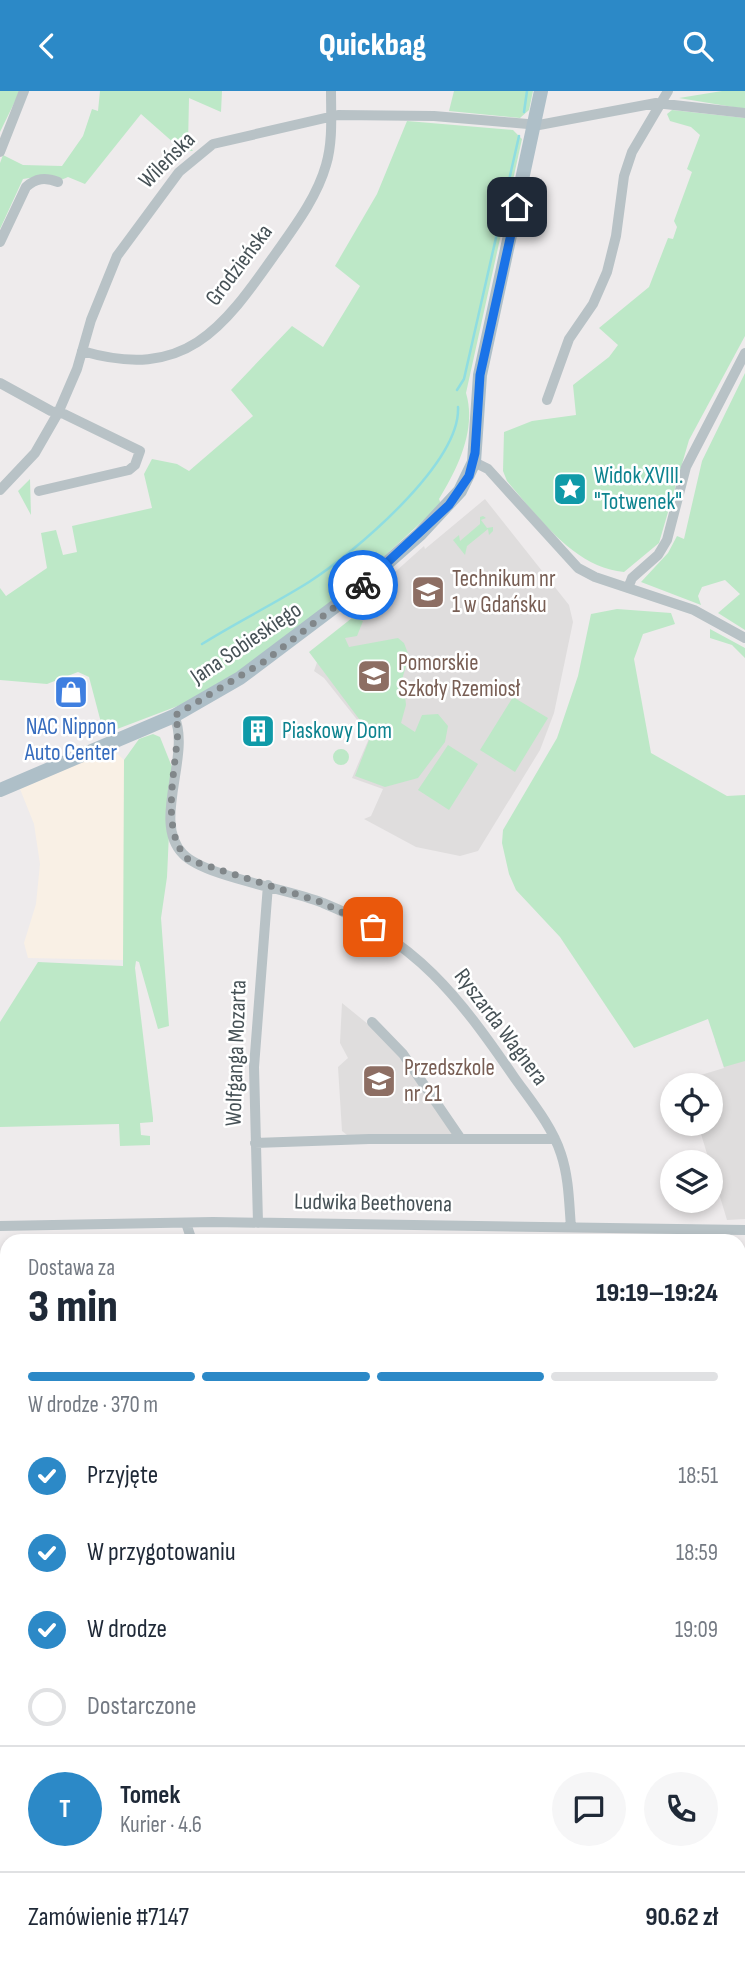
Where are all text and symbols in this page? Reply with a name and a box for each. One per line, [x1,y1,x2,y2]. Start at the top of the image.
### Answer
text: Quickbag [319,26,426,65]
icon: back [28,27,66,65]
icon: search [679,27,717,65]
street label: Wileńska [133,126,201,194]
pin [487,177,547,237]
icon: home [498,188,536,226]
street label: Grodzieńska [199,219,279,311]
place label: Widok XVIII. "Totwenek" [594,462,683,516]
place icon: Widok XVIII. "Totwenek" [551,470,589,508]
courier [328,550,398,620]
place label: Technikum nr 1 w Gdańsku [452,565,556,619]
icon: bike [344,566,382,604]
school or university icon: Technikum nr 1 w Gdańsku [409,573,447,611]
street label: Jana Sobieskiego [184,596,307,691]
place label: Pomorskie Szkoły Rzemiosł [398,649,521,703]
school or university icon: Pomorskie Szkoły Rzemiosł [355,657,393,695]
shop icon: NAC Nippon Auto Center [52,673,90,711]
building icon: Piaskowy Dom [239,712,277,750]
place label: NAC Nippon Auto Center [24,713,118,767]
place label: Piaskowy Dom [282,717,392,745]
pin [343,897,403,957]
icon: bag [354,908,392,946]
street label: Ryszarda Wagnera [448,963,554,1091]
street label: Wolfganga Mozarta [219,979,253,1127]
place label: Przedszkole nr 21 [404,1054,495,1108]
school or university icon: Przedszkole nr 21 [360,1062,398,1100]
map controls [660,1073,723,1213]
button: locate [660,1073,723,1136]
button: layers [660,1150,723,1213]
street label: Ludwika Beethovena [294,1188,452,1218]
text: Dostawa za [28,1254,115,1282]
text: 19:19–19:24 [596,1278,718,1309]
text: 3 min [28,1280,118,1335]
text: W drodze · 370 m [28,1391,158,1419]
icon: check [28,1457,66,1495]
text: Przyjęte [87,1460,158,1491]
text: 18:51 [678,1462,718,1490]
icon: check [28,1534,66,1572]
text: W przygotowaniu [87,1537,236,1568]
text: 18:59 [676,1539,718,1567]
icon: check [28,1611,66,1649]
text: W drodze [87,1614,167,1645]
text: 19:09 [675,1616,718,1644]
text: Dostarczone [87,1691,196,1722]
button: chat [552,1772,626,1846]
button: phone [644,1772,718,1846]
text: Tomek [120,1780,180,1811]
text: T [59,1794,71,1825]
text: Kurier · 4.6 [120,1811,202,1839]
text: Zamówienie #7147 [28,1902,189,1933]
text: 90.62 zł [645,1902,718,1933]

